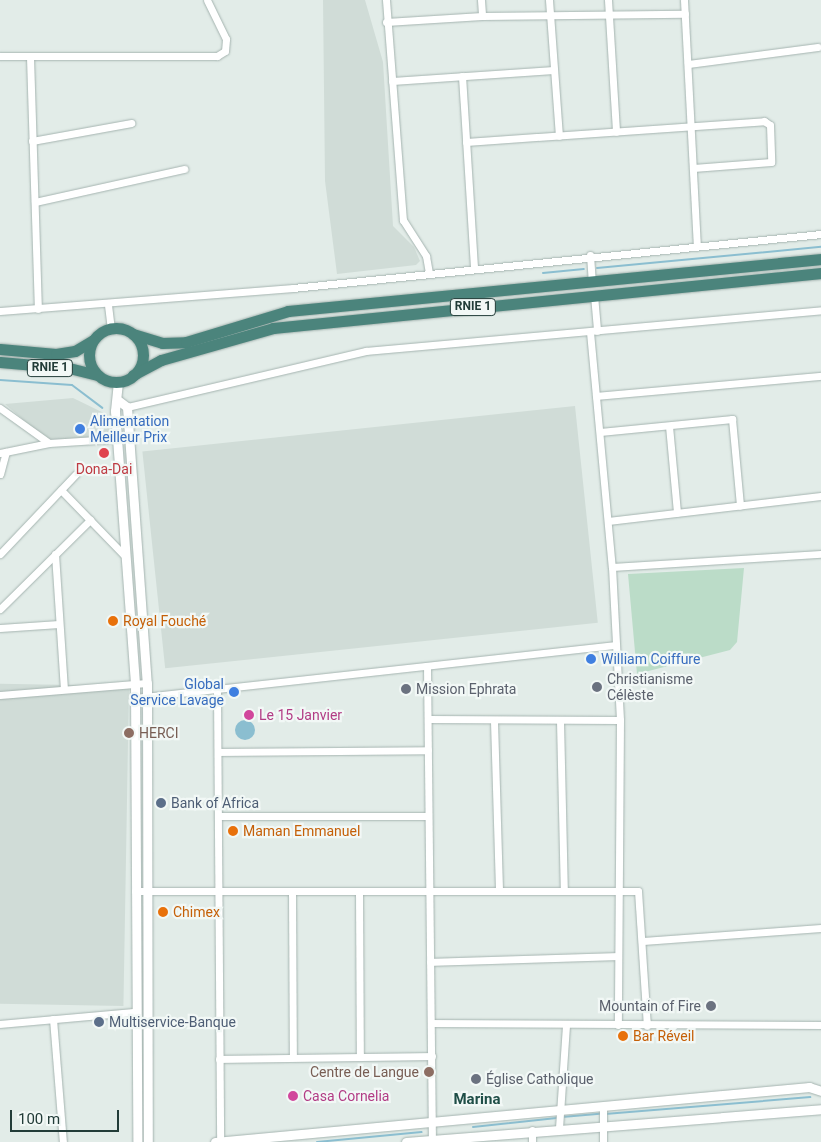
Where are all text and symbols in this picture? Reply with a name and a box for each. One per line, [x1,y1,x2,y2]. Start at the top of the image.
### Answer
road number: RNIE 1 [449,298,497,316]
road number: RNIE 1 [26,358,74,378]
place label: Alimentation Meilleur Prix [90,413,169,446]
marker: Alimentation Meilleur Prix [74,423,86,435]
marker: Dona-Dai [98,447,110,459]
place label: Dona-Dai [76,461,132,477]
place label: Royal Fouché [123,613,206,629]
marker: Royal Fouché [107,615,119,627]
place label: William Coiffure [601,651,700,667]
marker: William Coiffure [585,653,597,665]
place label: Christianisme Célèste [607,671,693,704]
place label: Global Service Lavage [130,676,224,709]
place label: Mission Ephrata [416,681,516,697]
marker: Christianisme Célèste [591,681,603,693]
marker: Mission Ephrata [400,683,412,695]
marker: Global Service Lavage [228,686,240,698]
place label: Le 15 Janvier [259,707,342,723]
marker: Le 15 Janvier [243,709,255,721]
place label: HERCI [139,725,178,741]
marker: HERCI [123,727,135,739]
place label: Bank of Africa [171,795,259,811]
marker: Bank of Africa [155,797,167,809]
place label: Maman Emmanuel [243,823,360,839]
marker: Maman Emmanuel [227,825,239,837]
place label: Chimex [173,904,220,920]
marker: Chimex [157,906,169,918]
place label: Mountain of Fire [599,998,701,1014]
marker: Mountain of Fire [705,1000,717,1012]
place label: Multiservice-Banque [109,1014,236,1030]
marker: Multiservice-Banque [93,1016,105,1028]
place label: Bar Réveil [633,1028,694,1044]
marker: Bar Réveil [617,1030,629,1042]
place label: Centre de Langue [310,1064,419,1080]
marker: Centre de Langue [423,1066,435,1078]
place label: Église Catholique [486,1071,594,1087]
marker: Église Catholique [470,1073,482,1085]
place label: Casa Cornelia [303,1088,389,1104]
marker: Casa Cornelia [287,1090,299,1102]
district label: Marina [453,1091,501,1109]
scale bar [12,1100,121,1132]
text: 100 m [18,1110,60,1128]

